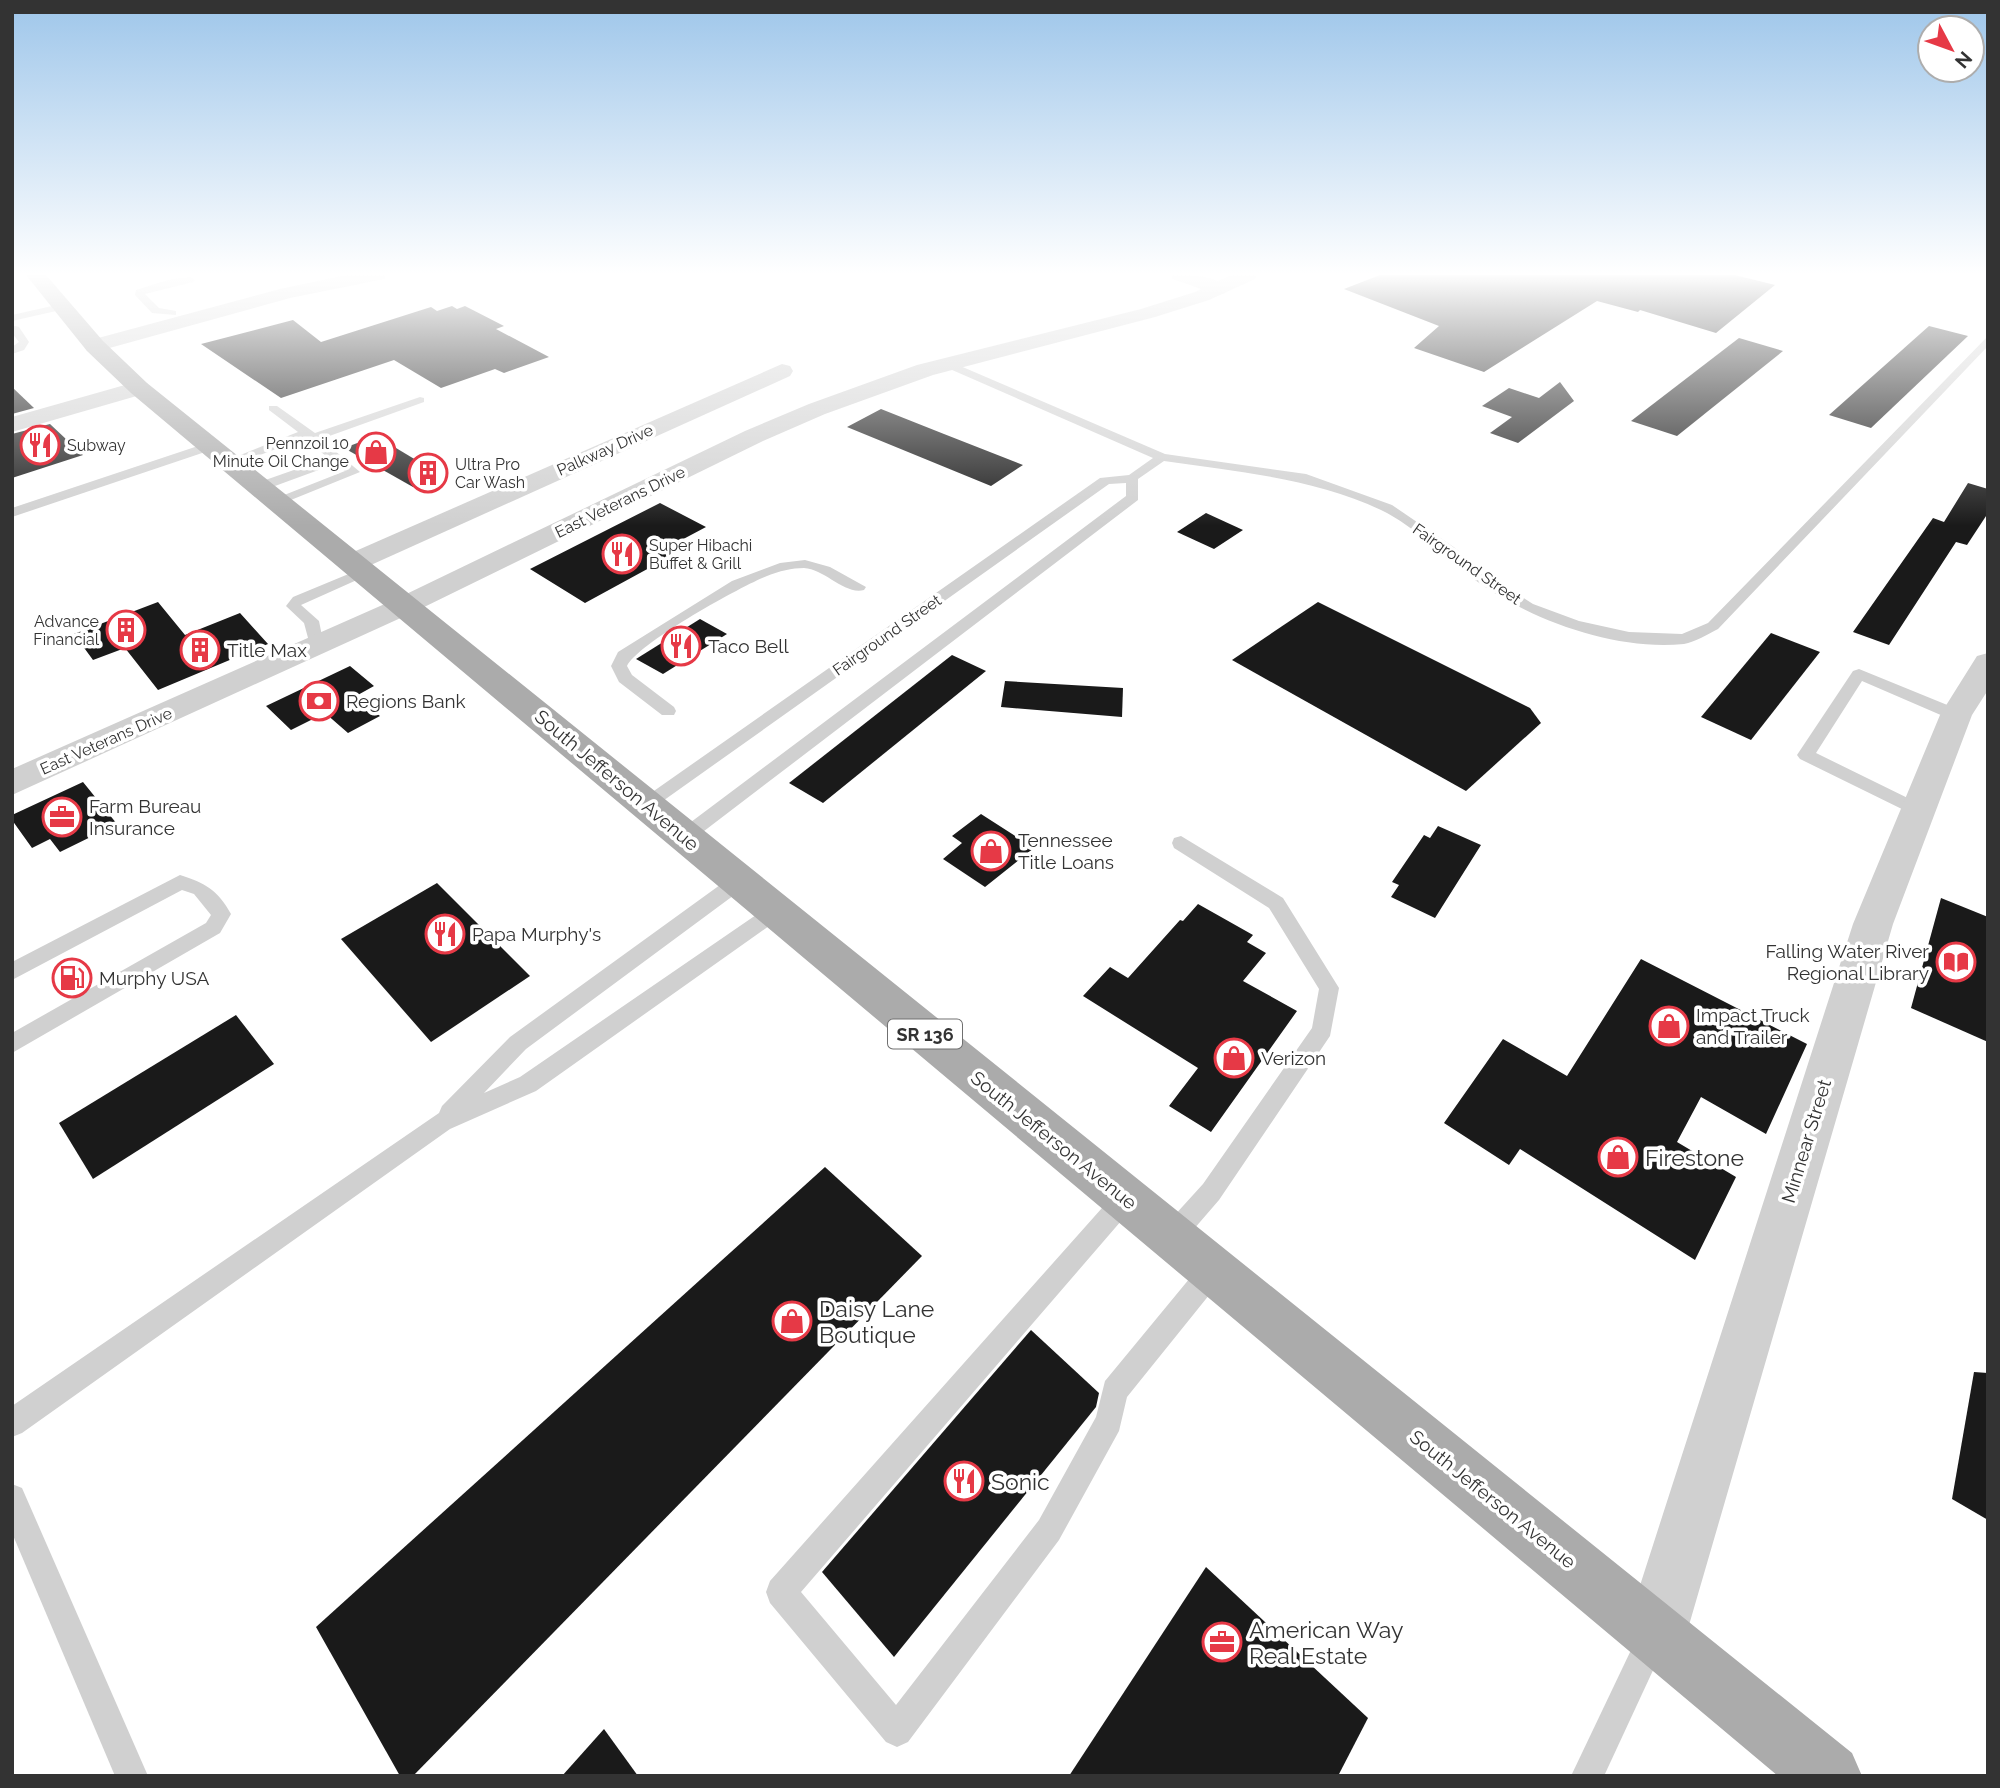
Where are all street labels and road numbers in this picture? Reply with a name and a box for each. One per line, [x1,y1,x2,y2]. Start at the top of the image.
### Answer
street label: Palkway Drive [554,420,656,480]
street label: East Veterans Drive [552,462,688,542]
street label: Fairground Street [1409,520,1525,609]
street label: Fairground Street [829,590,945,679]
street label: East Veterans Drive [37,703,175,779]
street label: South Jefferson Avenue [531,705,703,855]
road number: SR 136 [888,1020,962,1049]
street label: South Jefferson Avenue [967,1066,1141,1214]
street label: Minnear Street [1777,1076,1835,1206]
street label: South Jefferson Avenue [1406,1425,1580,1573]

